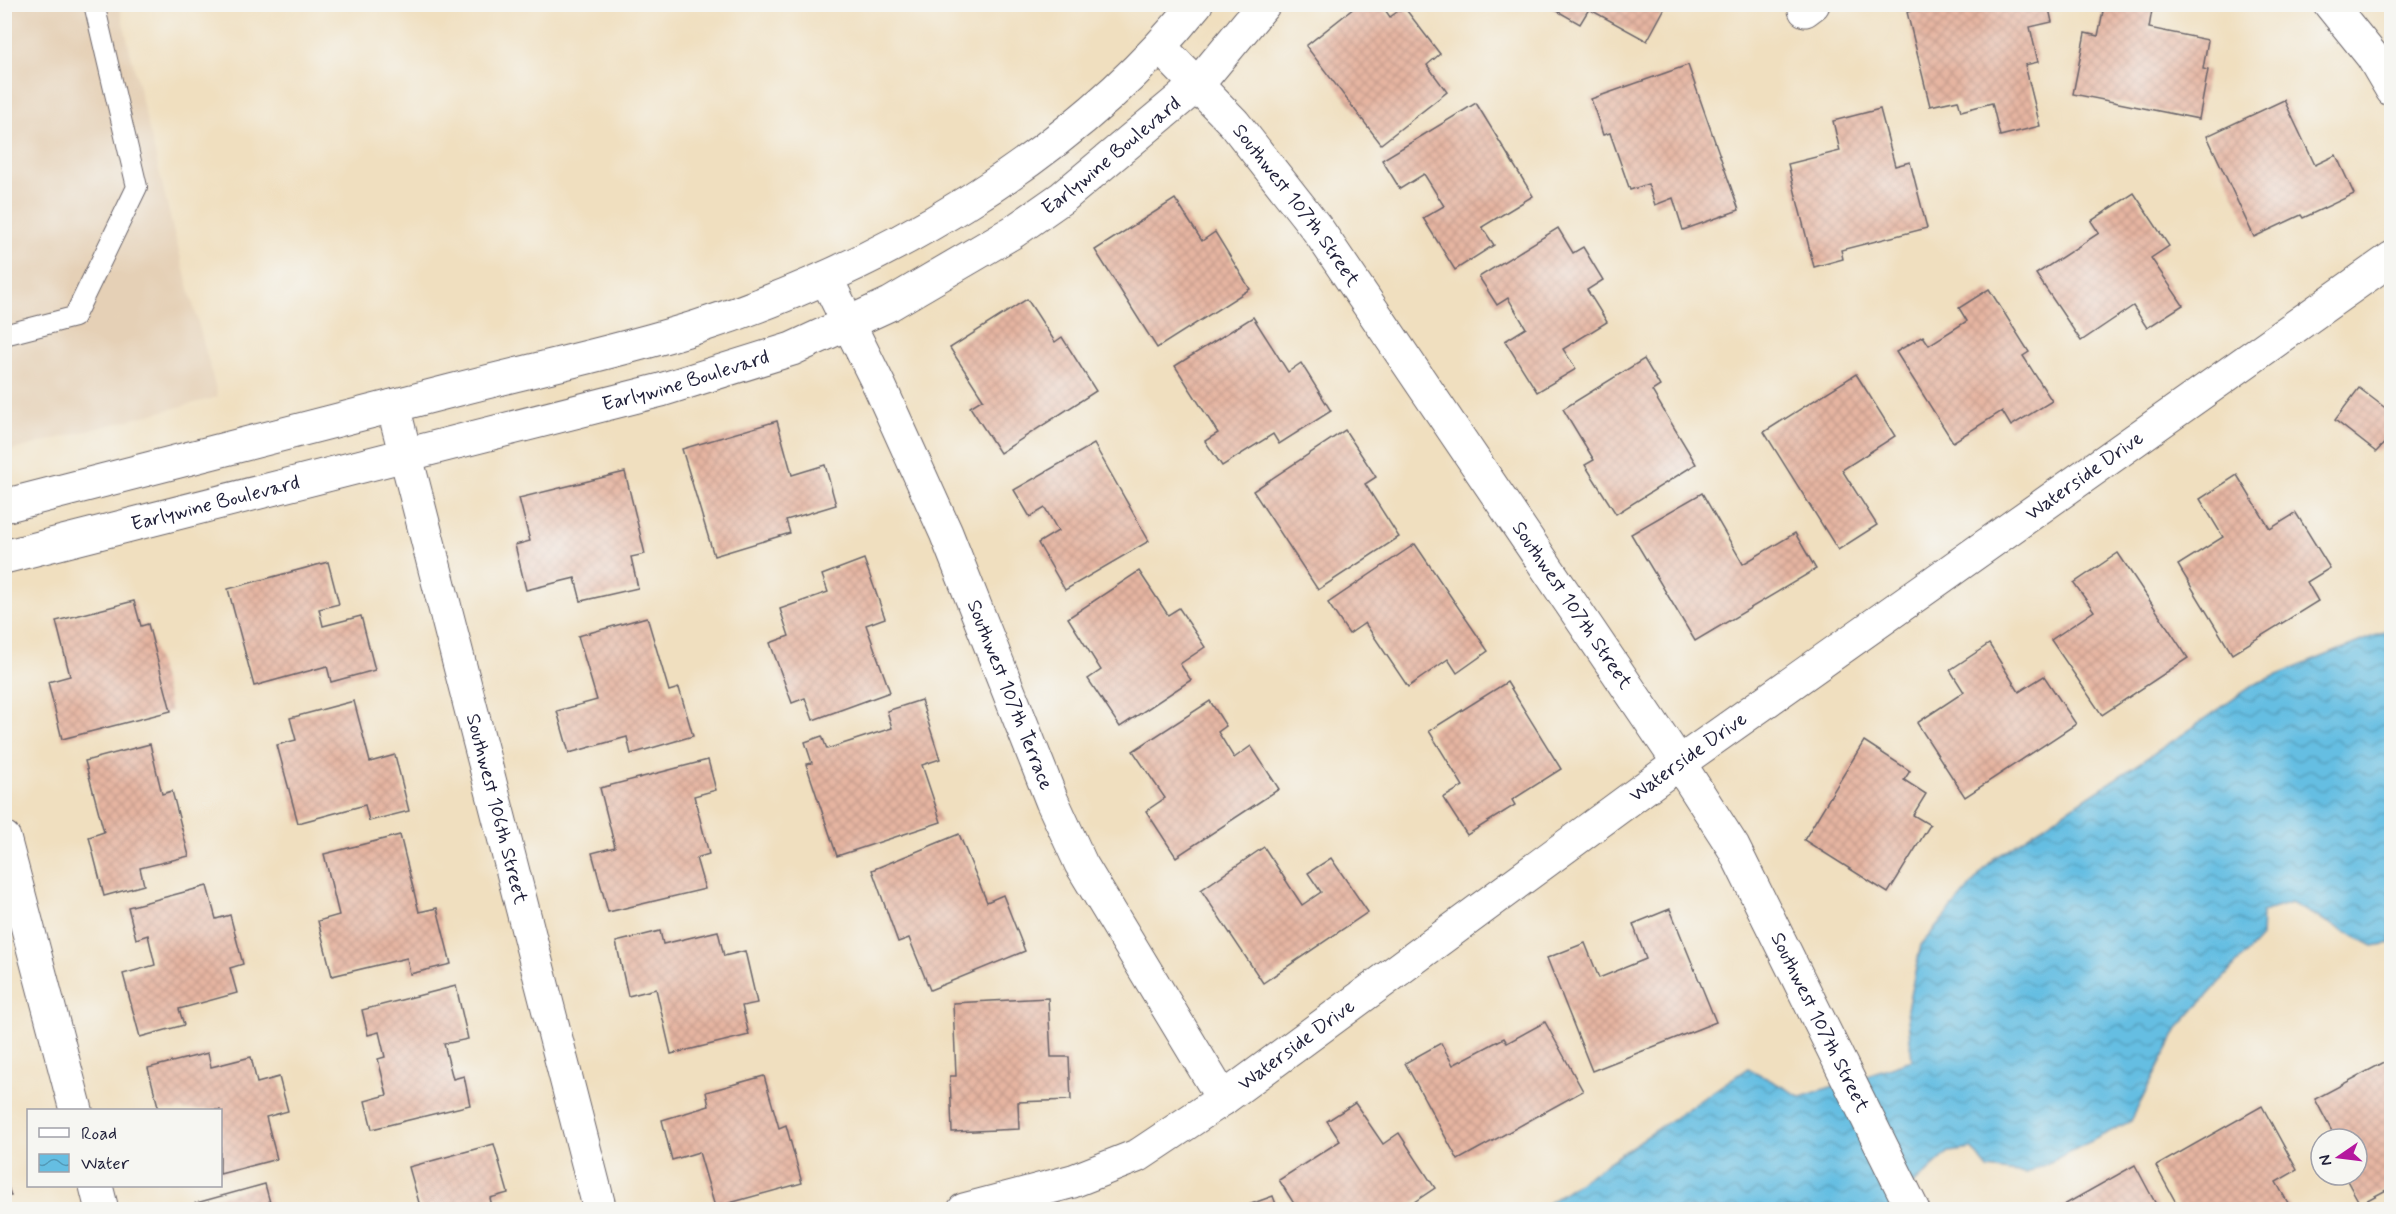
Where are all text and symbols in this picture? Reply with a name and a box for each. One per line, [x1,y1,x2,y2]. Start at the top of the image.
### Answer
street label: Earlywine Boulevard [1036,90,1187,221]
street label: Southwest 107th Street [1226,118,1366,292]
street label: Earlywine Boulevard [599,343,773,418]
street label: Waterside Drive [2020,425,2149,527]
street label: Earlywine Boulevard [128,469,302,538]
street label: Southwest 107th Street [1506,516,1639,695]
street label: Southwest 107th Terrace [960,596,1060,794]
street label: Waterside Drive [1624,706,1752,809]
street label: Southwest 106th Street [459,711,534,907]
street label: Southwest 107th Street [1764,928,1876,1117]
street label: Waterside Drive [1233,993,1360,1097]
legend [27,1109,222,1187]
text: Road [81,1122,117,1146]
north arrow [2309,1127,2369,1187]
text: Water [81,1152,130,1176]
text: N [2314,1153,2337,1168]

